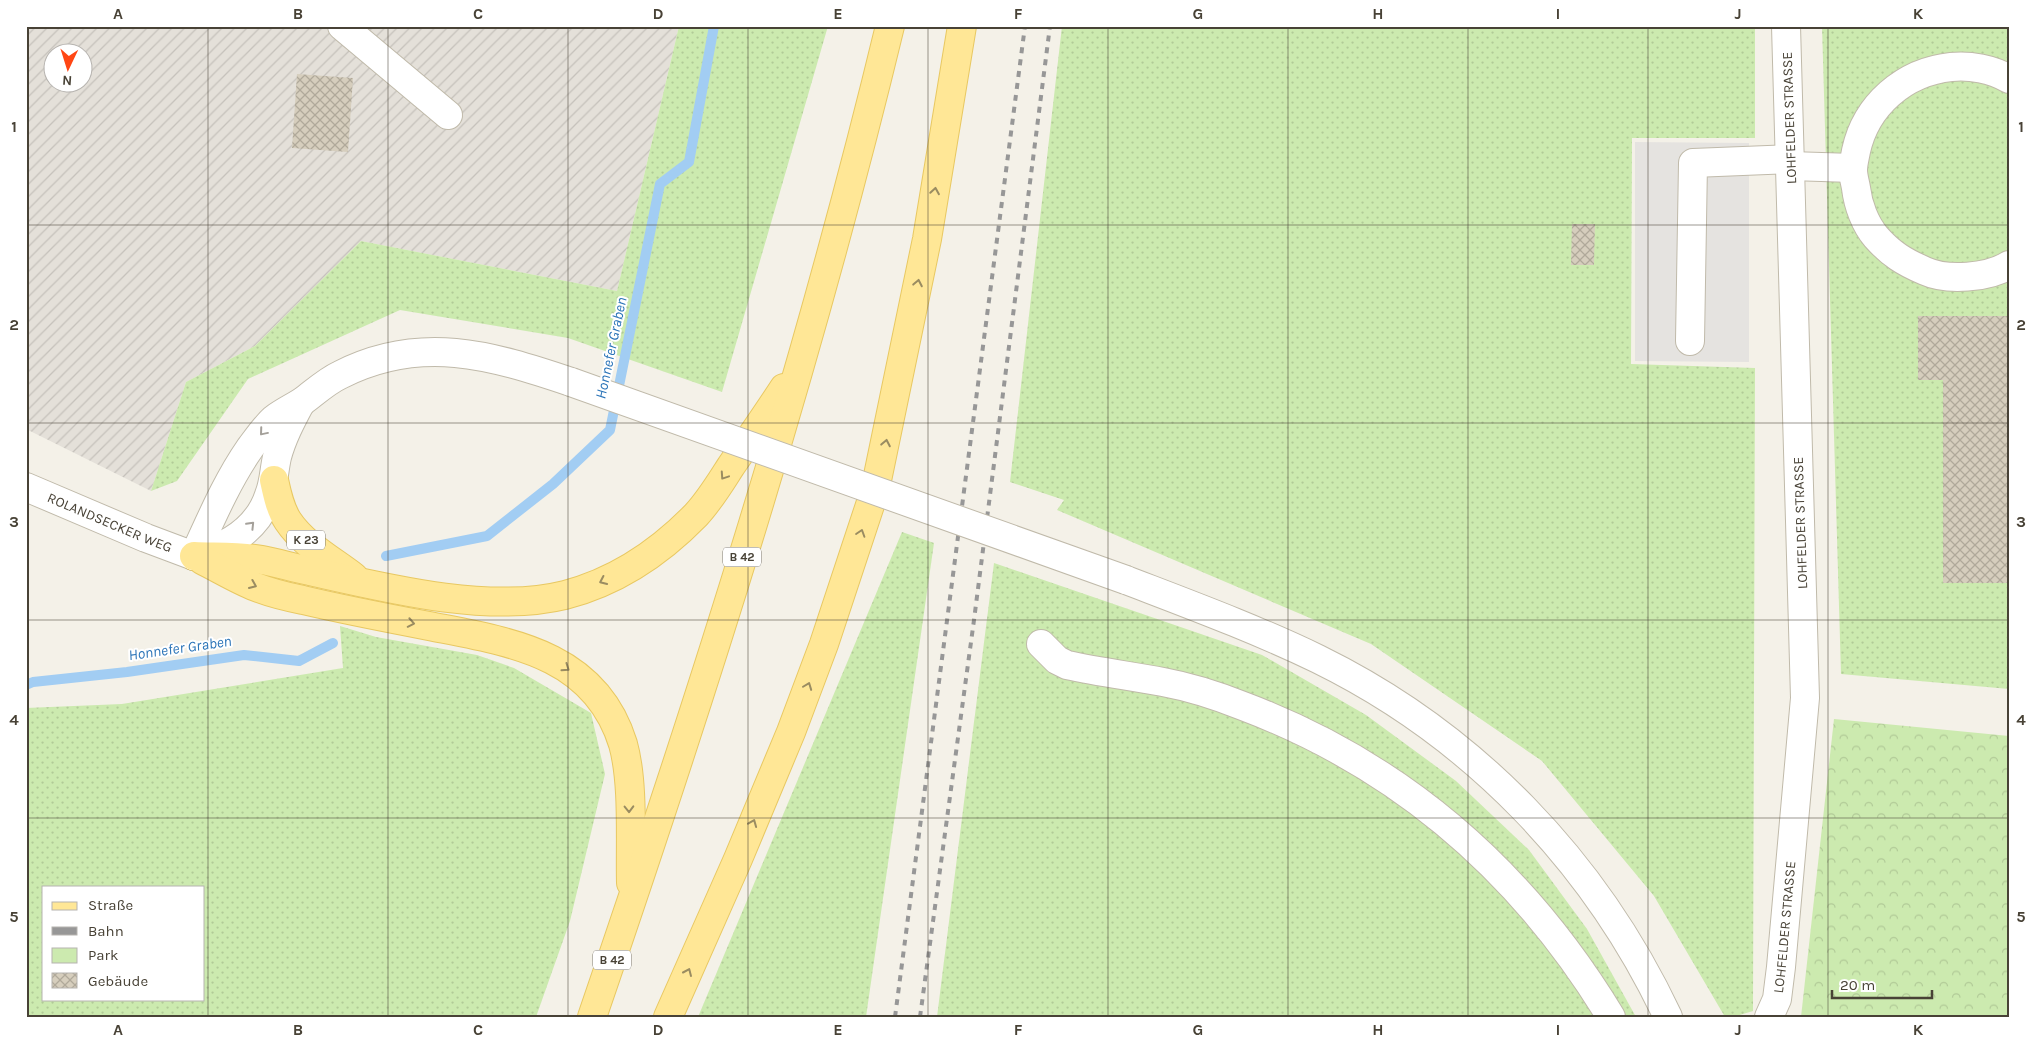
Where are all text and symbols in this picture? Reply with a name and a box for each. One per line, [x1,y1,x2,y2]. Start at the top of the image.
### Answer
text: A [113,4,123,23]
text: B [293,4,303,23]
text: C [473,4,483,23]
text: D [653,4,664,23]
text: E [833,4,843,23]
text: F [1014,4,1023,23]
text: G [1193,4,1203,23]
text: H [1372,4,1384,23]
text: I [1556,4,1560,23]
text: J [1734,4,1742,23]
text: K [1913,4,1924,23]
north arrow [42,42,92,92]
street label: LOHFELDER STRASSE [1779,51,1800,185]
text: N [62,72,73,89]
text: 1 [11,117,17,136]
text: 1 [2018,117,2024,136]
one-way arrow [929,187,939,196]
one-way arrow [912,279,923,288]
water label: Honnefer Graben [591,295,631,401]
text: 2 [9,315,19,334]
text: 2 [2016,315,2026,334]
one-way arrow [260,427,269,436]
one-way arrow [880,438,890,447]
street label: LOHFELDER STRASSE [1790,456,1811,590]
one-way arrow [721,471,730,480]
street label: ROLANDSECKER WEG [45,489,175,556]
text: 3 [9,512,19,531]
text: 3 [2016,512,2026,531]
one-way arrow [245,522,254,531]
one-way arrow [856,529,866,537]
road number: K 23 [287,530,325,550]
road number: B 42 [723,548,761,566]
one-way arrow [599,575,608,585]
one-way arrow [248,579,257,590]
one-way arrow [407,617,416,627]
water label: Honnefer Graben [127,632,233,664]
one-way arrow [560,662,570,671]
one-way arrow [802,682,812,691]
text: 4 [9,710,19,729]
text: 4 [2016,710,2026,729]
one-way arrow [624,805,634,813]
one-way arrow [747,819,757,828]
street label: LOHFELDER STRASSE [1770,860,1799,994]
legend [42,886,205,1000]
text: Straße [88,896,133,914]
text: 5 [9,907,19,926]
text: 5 [2016,907,2026,926]
text: Bahn [88,922,124,940]
text: Park [88,946,118,964]
road number: B 42 [593,950,631,970]
one-way arrow [681,968,692,977]
scale bar [1832,968,1932,1000]
text: Gebäude [88,972,148,990]
text: 20 m [1840,976,1875,994]
text: A [113,1020,123,1039]
text: B [293,1020,303,1039]
text: C [473,1020,483,1039]
text: D [653,1020,664,1039]
text: E [833,1020,843,1039]
text: F [1014,1020,1023,1039]
text: G [1193,1020,1203,1039]
text: H [1372,1020,1384,1039]
text: I [1556,1020,1560,1039]
text: J [1734,1020,1742,1039]
text: K [1913,1020,1924,1039]

